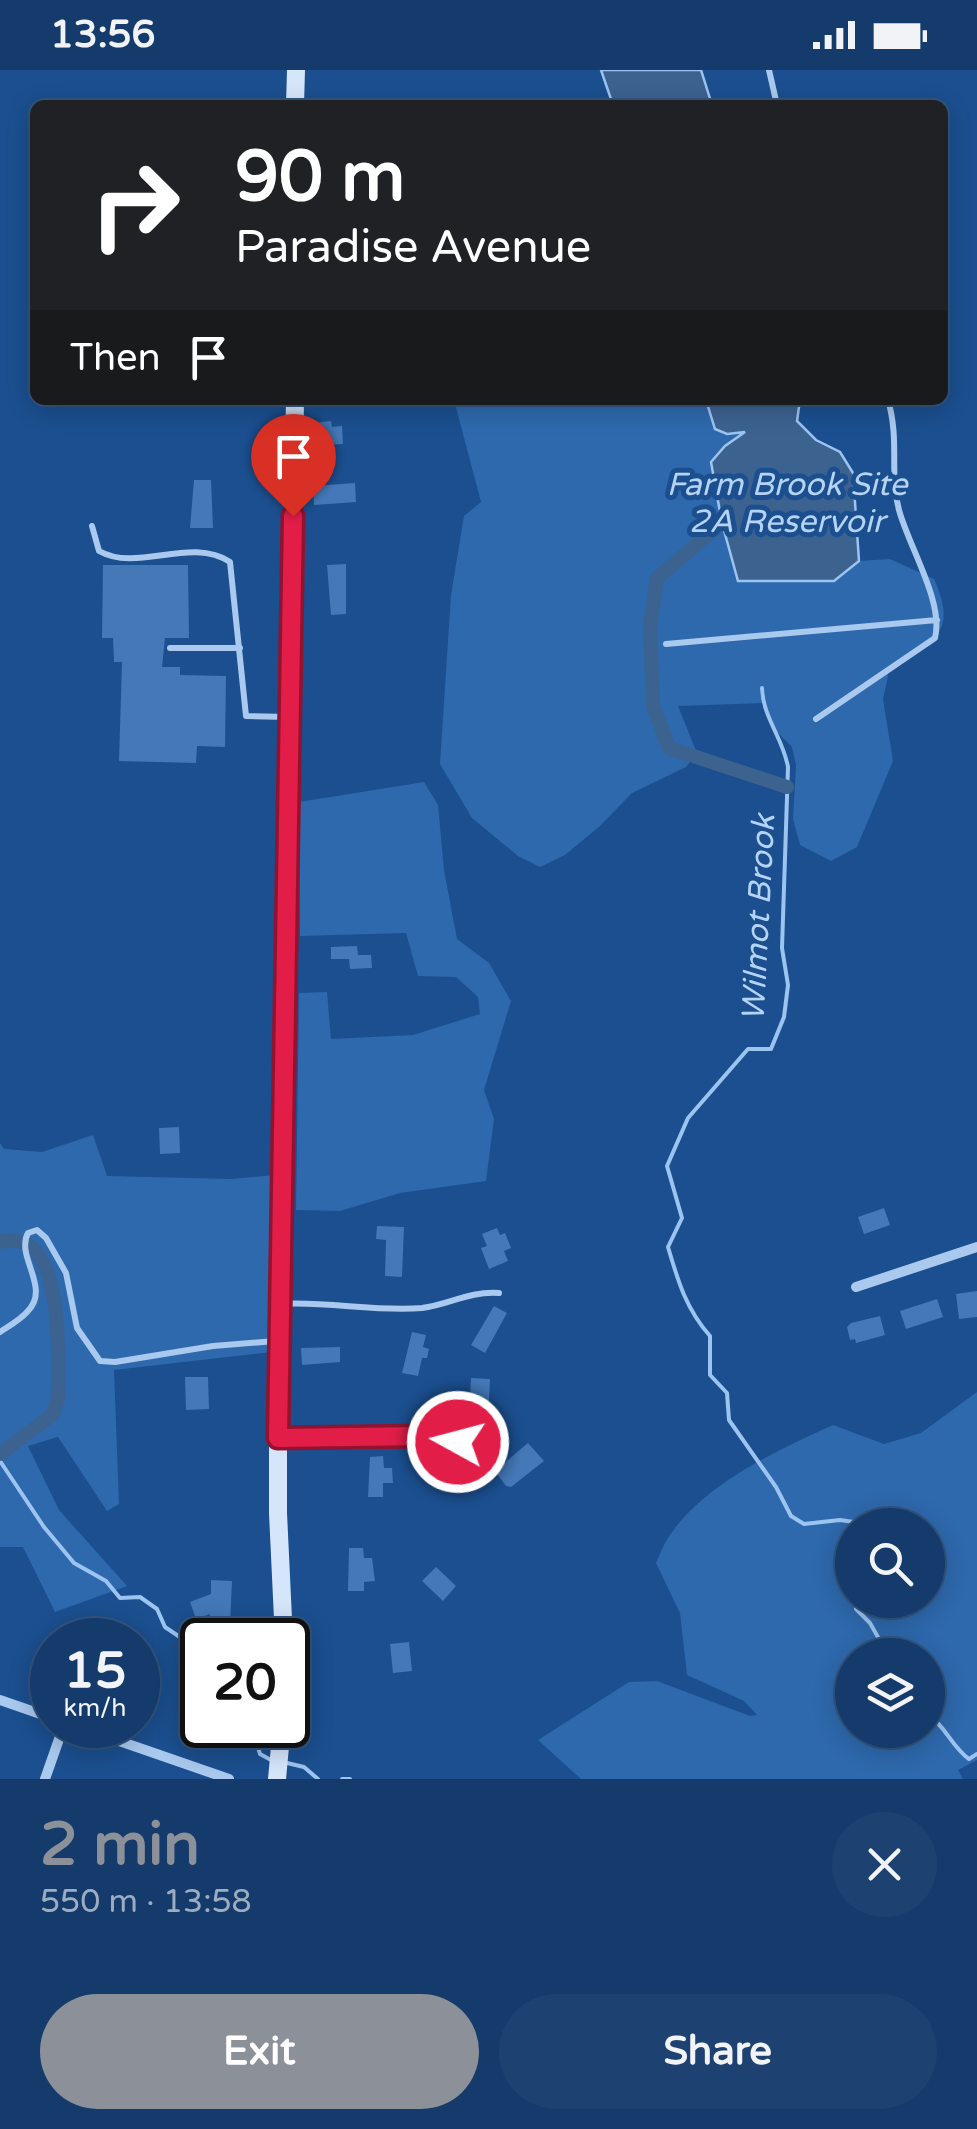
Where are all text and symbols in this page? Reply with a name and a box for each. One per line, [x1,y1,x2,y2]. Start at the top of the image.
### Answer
text: 13:56 [50,12,155,58]
text: 90 m [235,136,405,220]
icon: right [70,140,200,270]
text: Paradise Avenue [235,221,591,275]
icon: arrive [181,330,236,385]
text: Then [70,335,161,381]
pin [251,414,336,517]
icon: arrive [266,429,321,484]
water label: Farm Brook Site 2A Reservoir [667,466,909,541]
water label: Wilmot Brook [735,811,784,1023]
position arrow [406,1390,510,1494]
map controls [835,1508,945,1748]
button: search [835,1508,945,1618]
speed limit sign: 20 [180,1618,310,1748]
button: layers [835,1638,945,1748]
text: 15 [64,1641,126,1701]
text: km/h [64,1693,126,1723]
text: 2 min [40,1809,200,1881]
button: close [832,1812,937,1917]
text: 550 m · 13:58 [40,1883,252,1921]
button: Exit [40,1994,479,2109]
button: Share [499,1994,937,2109]

